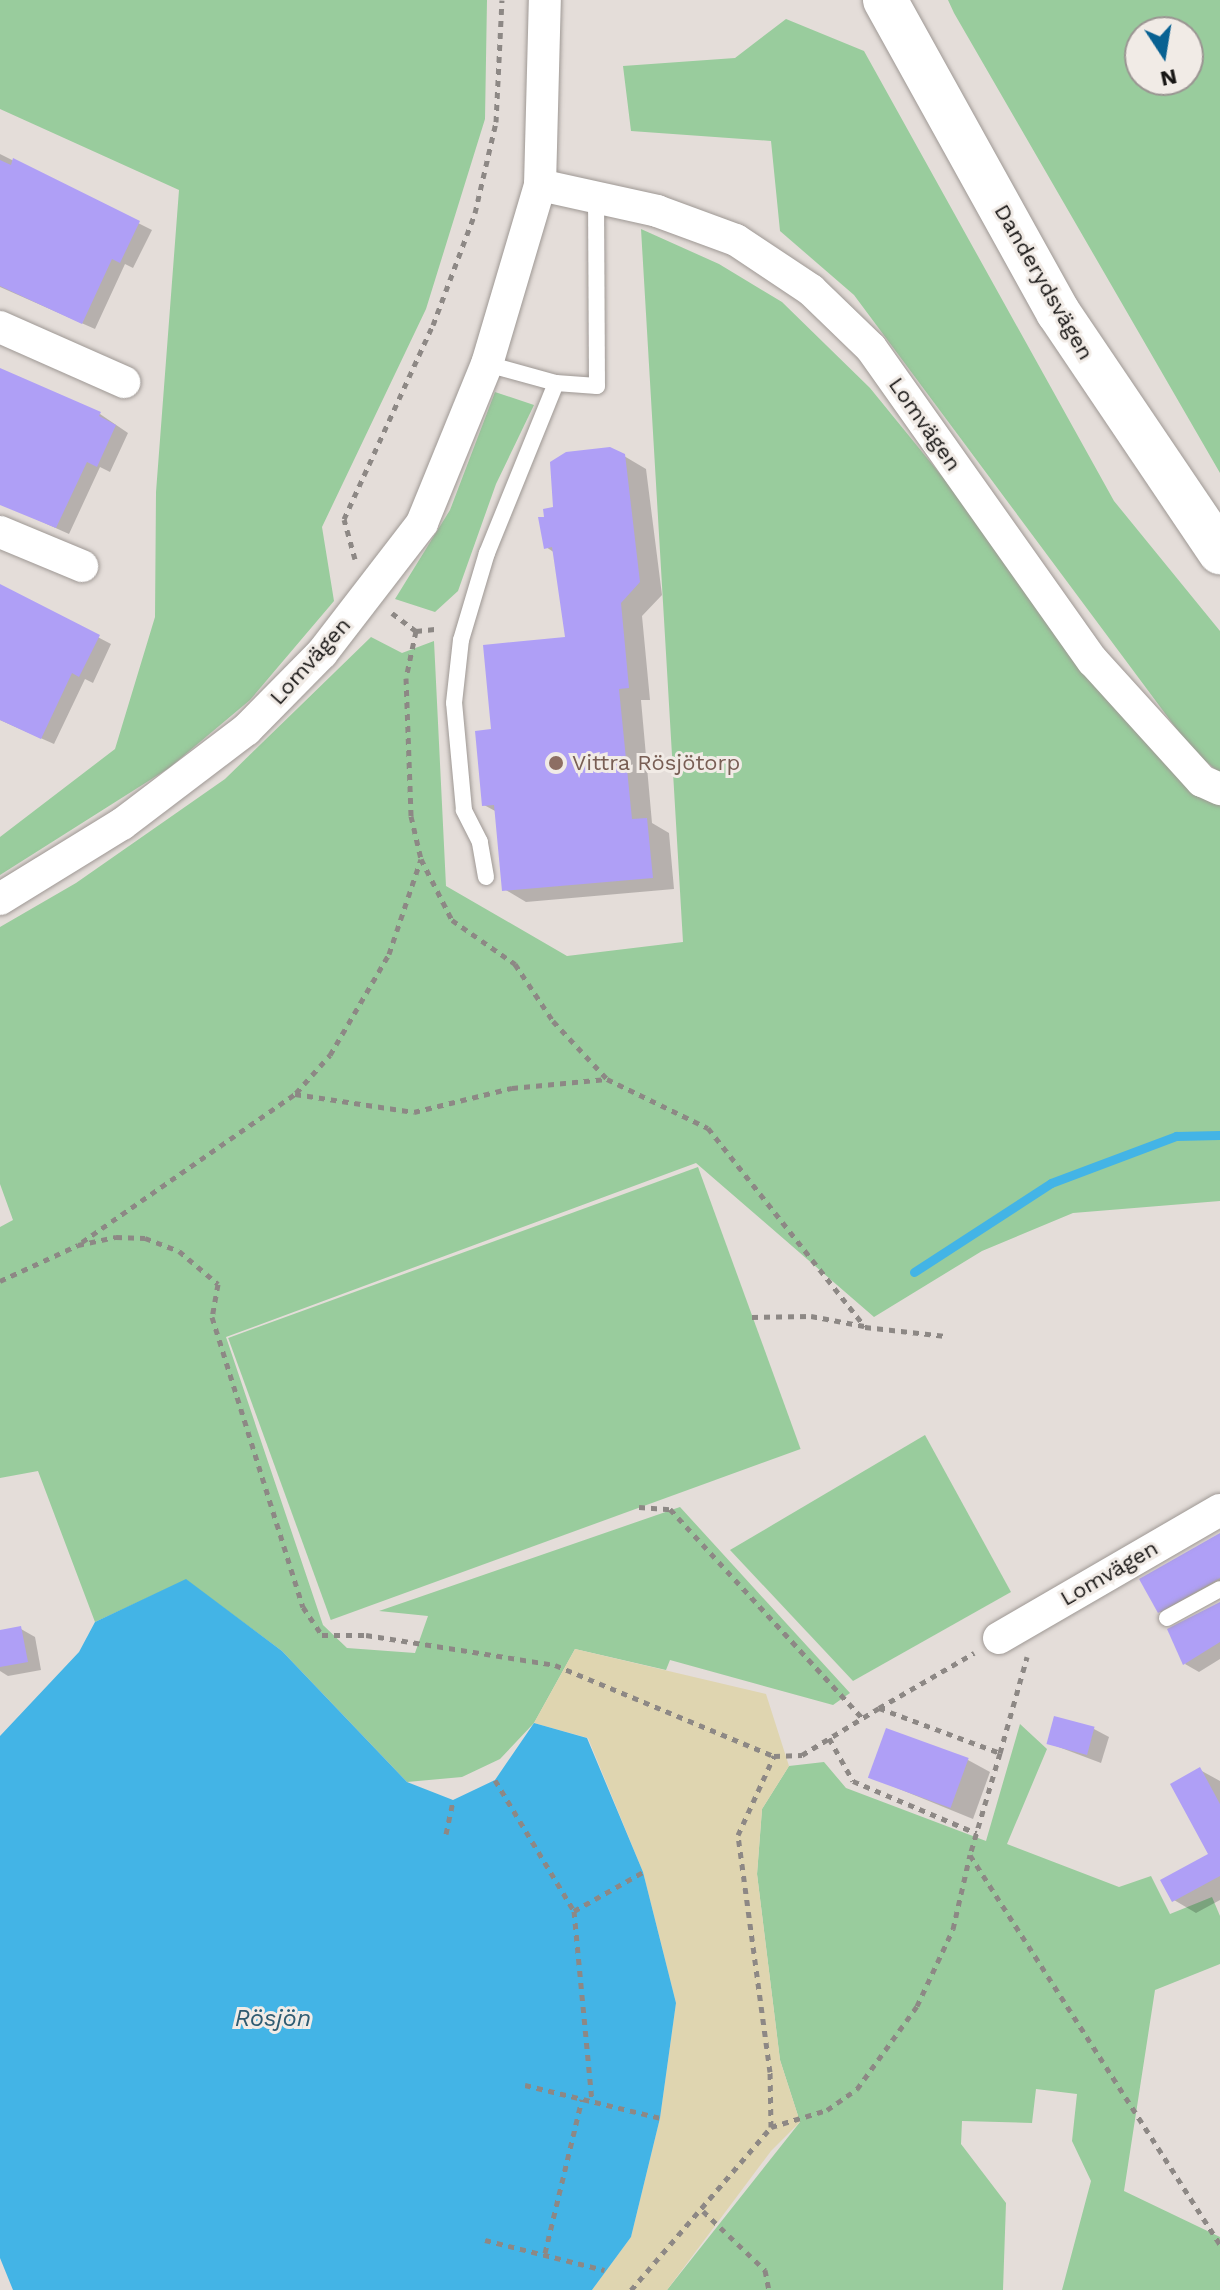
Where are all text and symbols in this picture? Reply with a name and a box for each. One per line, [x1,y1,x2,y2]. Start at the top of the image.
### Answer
north arrow [1124,16,1204,96]
text: N [1158,64,1179,92]
street label: Danderydsvägen [989,199,1099,365]
street label: Lomvägen [883,372,967,476]
street label: Lomvägen [264,612,356,710]
place label: Vittra Rösjötorp [572,750,741,776]
marker: Vittra Rösjötorp [547,754,565,772]
street label: Lomvägen [1055,1534,1163,1612]
water label: Rösjön [235,2005,311,2033]

